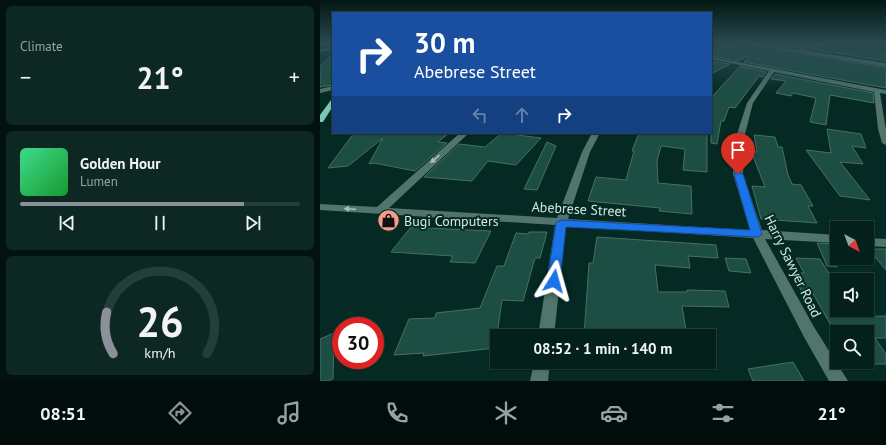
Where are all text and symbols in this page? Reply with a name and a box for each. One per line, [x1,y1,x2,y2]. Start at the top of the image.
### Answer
text: 30 m [414,24,475,61]
icon: right [348,28,400,80]
text: Climate [20,38,63,55]
text: 21° [136,58,184,97]
text: Abebrese Street [414,60,536,83]
text: − [20,63,31,91]
text: + [289,63,300,91]
icon: left [469,104,491,126]
icon: ahead [511,104,533,126]
icon: right [553,104,575,126]
pin [721,133,755,174]
icon: arrive [727,139,749,161]
text: Golden Hour [80,154,160,173]
one-way arrow [430,154,441,163]
text: Lumen [80,173,118,190]
street label: Abebrese Street [531,198,627,220]
one-way arrow [344,206,356,213]
shop icon: Bugi Computers [375,208,401,234]
icon: previous [56,212,78,234]
icon: pause [149,212,171,234]
icon: next [242,212,264,234]
place label: Bugi Computers [404,212,499,230]
street label: Harry Sawyer Road [760,212,826,320]
north arrow [830,221,874,265]
map controls [830,221,874,369]
position arrow [533,260,575,302]
button: sound [830,273,874,317]
text: 26 [136,294,184,347]
speed limit sign: 30 [332,317,384,369]
button: search [830,325,874,369]
text: 08:52 · 1 min · 140 m [534,339,672,358]
text: km/h [144,342,176,361]
icon: directions [166,399,194,427]
icon: music [275,399,303,427]
icon: phone [383,399,411,427]
icon: climate [492,399,520,427]
icon: car [600,399,628,427]
icon: filters [709,399,737,427]
text: 08:51 [40,402,86,425]
text: 21° [817,402,846,425]

